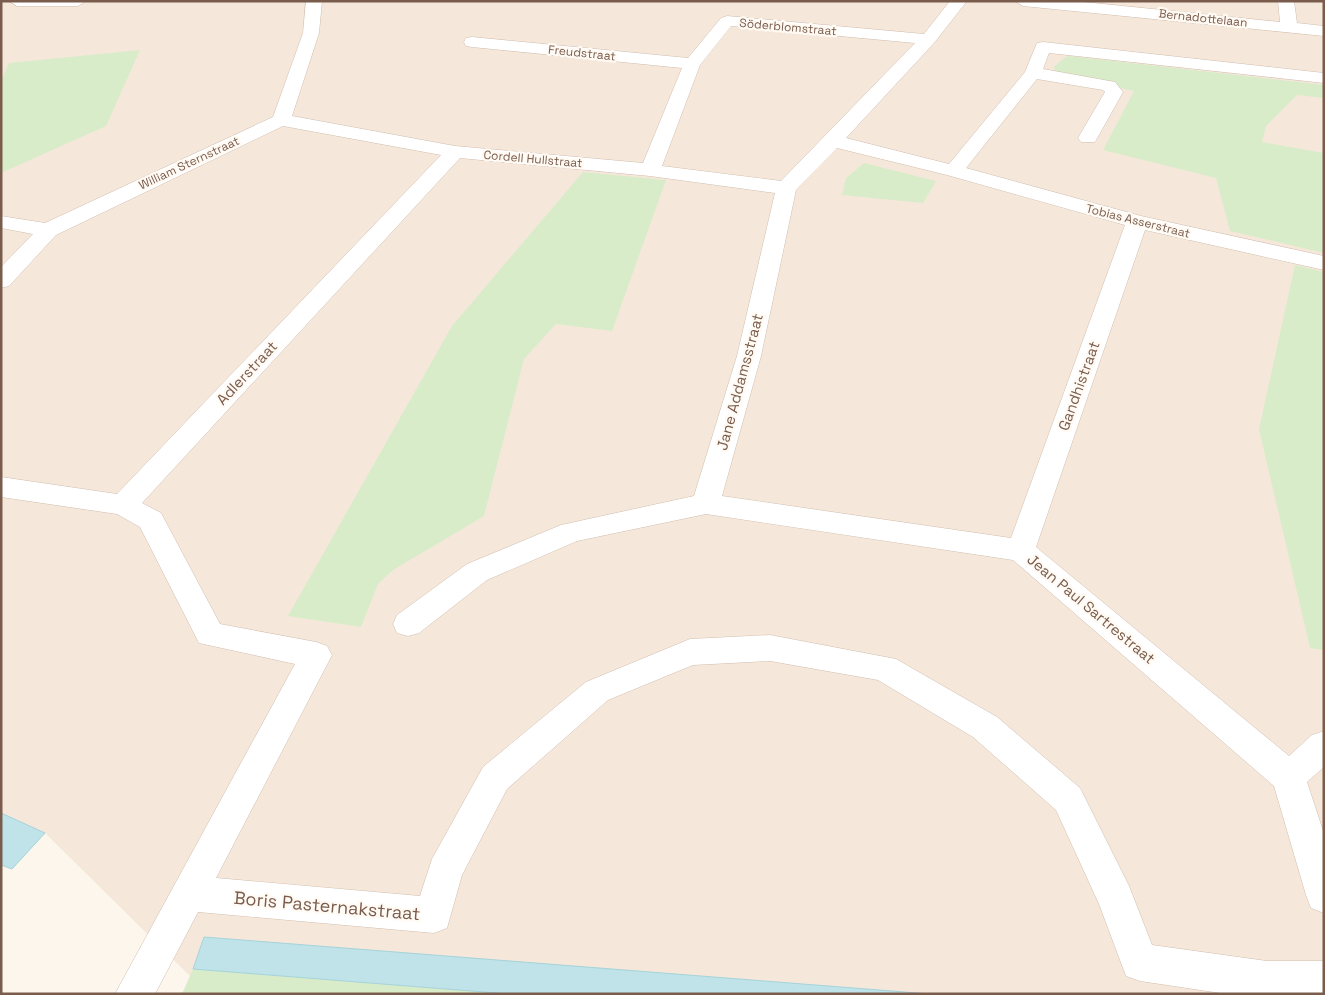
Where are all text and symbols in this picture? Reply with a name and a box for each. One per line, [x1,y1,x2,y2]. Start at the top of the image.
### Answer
street label: Bernadottelaan [1158,5,1248,31]
street label: Söderblomstraat [739,15,837,39]
street label: Freudstraat [547,41,617,65]
street label: William Sternstraat [136,133,242,193]
street label: Cordell Hullstraat [483,147,583,171]
street label: Tobias Asserstraat [1084,200,1192,242]
street label: Jane Addamsstraat [712,311,767,452]
street label: Adlerstraat [212,337,281,409]
street label: Gandhistraat [1054,338,1104,433]
street label: Jean Paul Sartrestraat [1023,549,1159,668]
street label: Boris Pasternakstraat [233,886,421,925]

